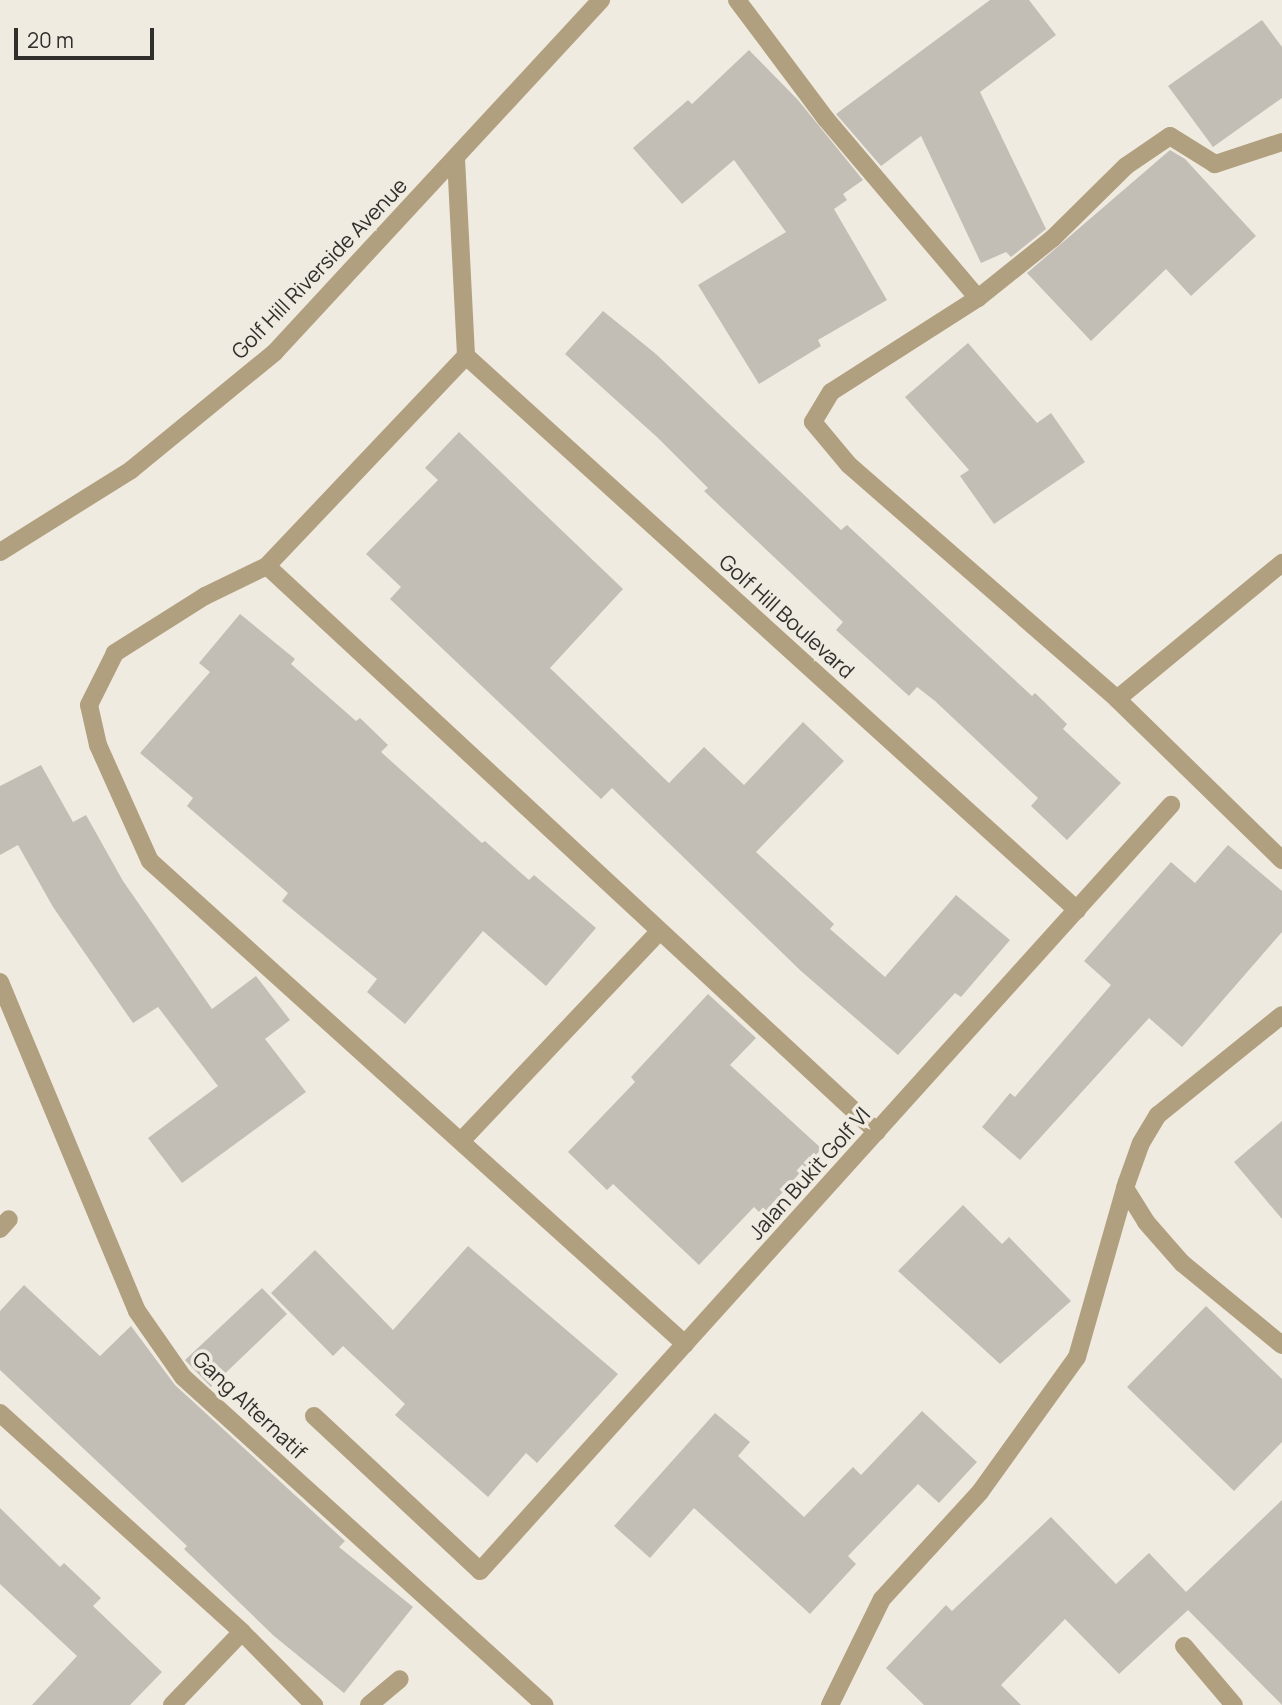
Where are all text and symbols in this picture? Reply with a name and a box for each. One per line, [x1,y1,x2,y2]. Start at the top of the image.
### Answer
scale bar [18,14,158,58]
text: 20 m [27,26,74,54]
street label: Golf Hill Riverside Avenue [226,172,412,364]
street label: Golf Hill Boulevard [714,549,860,683]
street label: Jalan Bukit Golf VI [743,1102,875,1244]
street label: Gang Alternatif [188,1346,312,1464]

